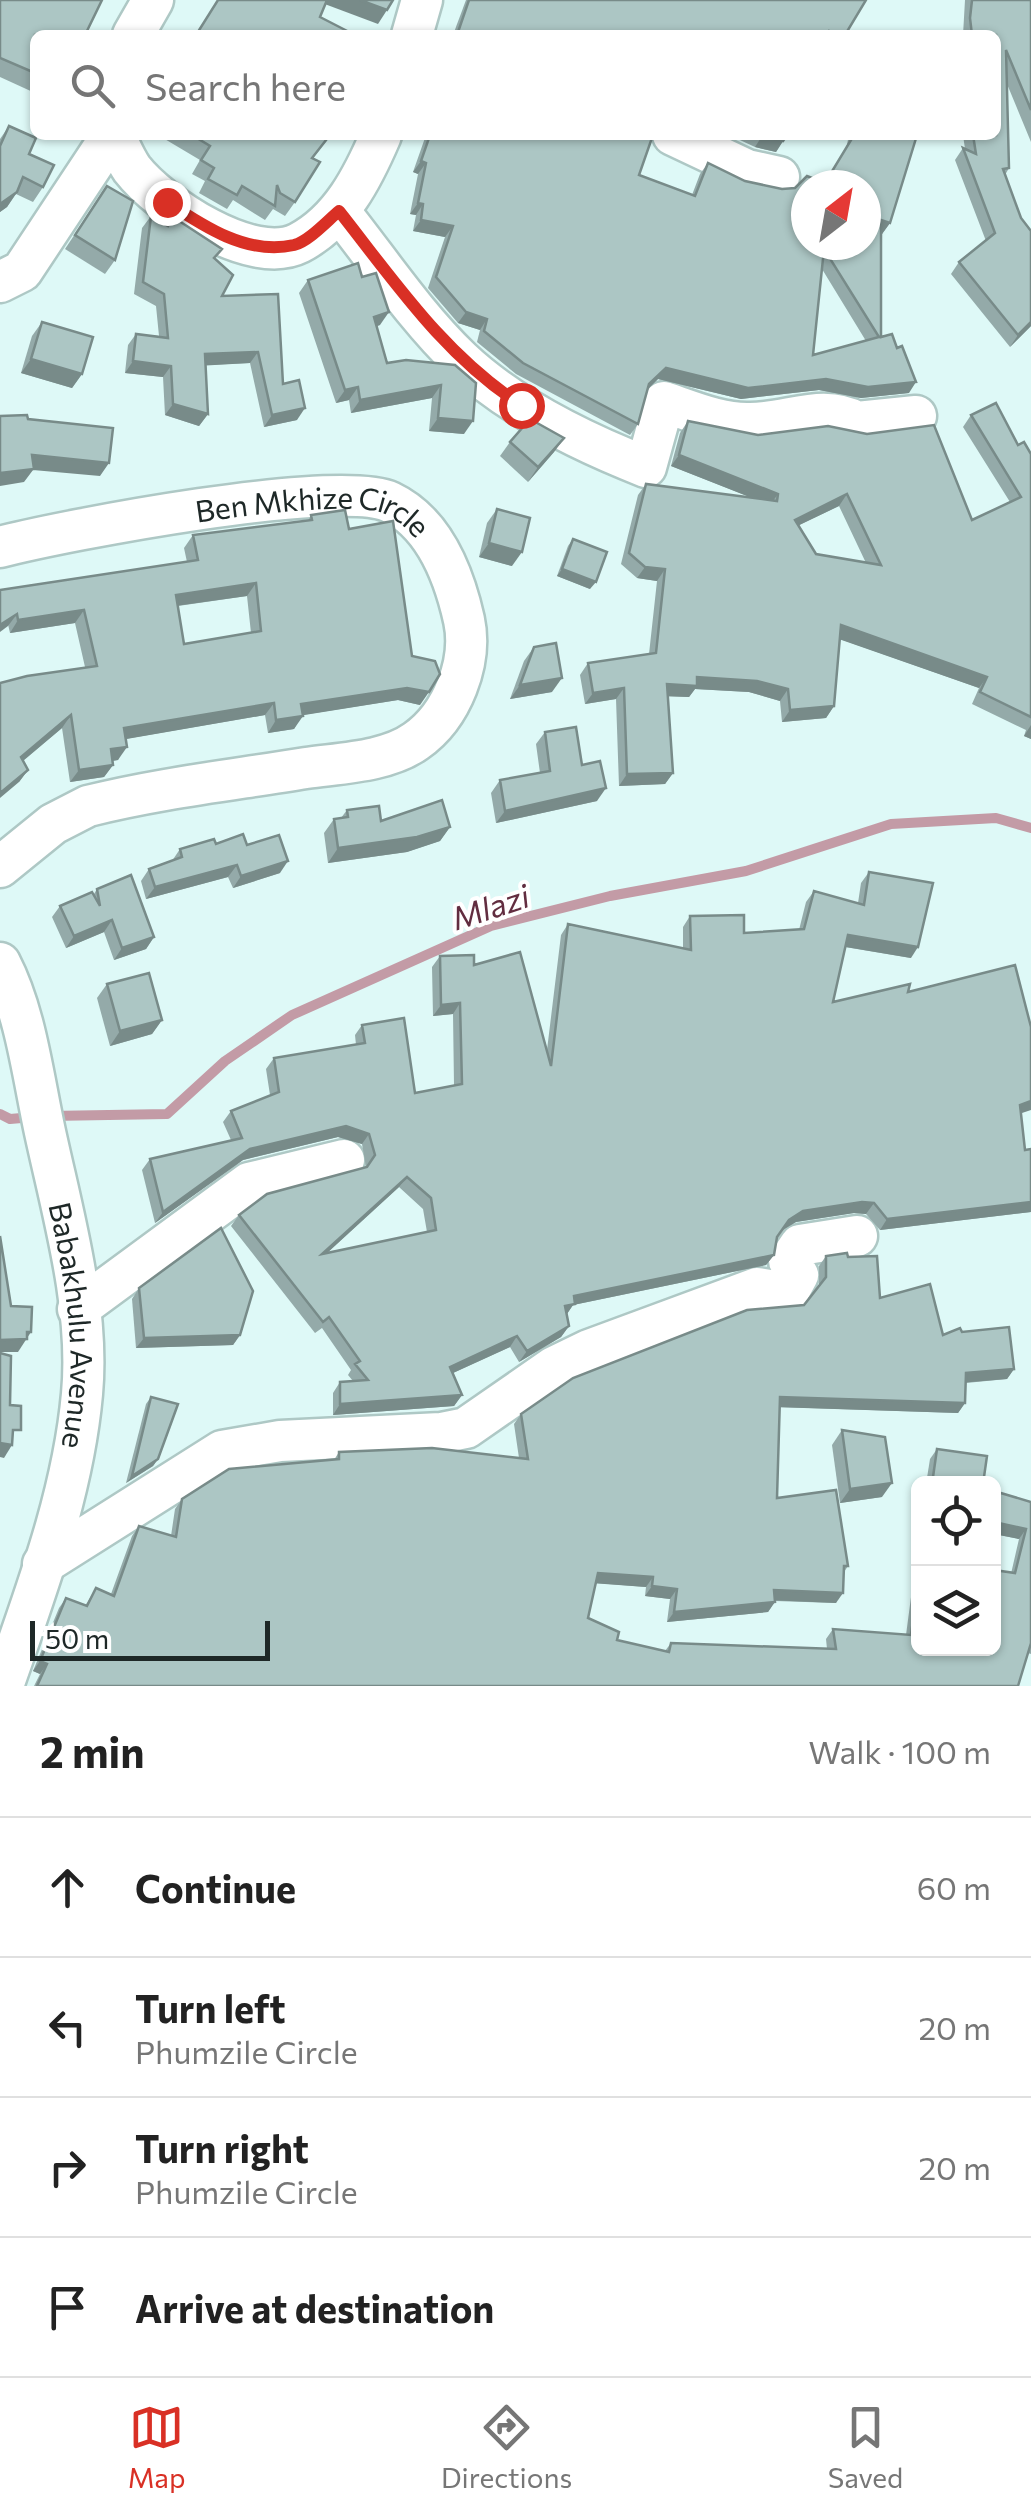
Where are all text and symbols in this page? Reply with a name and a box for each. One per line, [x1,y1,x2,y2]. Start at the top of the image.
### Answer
search box [30,30,1001,140]
icon: search [65,58,120,113]
text: Search here [145,62,346,109]
north arrow [791,170,881,260]
route end [145,180,191,226]
route start [499,383,545,429]
street label: Ben Mkhize Circle [193,477,439,543]
water label: Mlazi [446,874,536,937]
street label: Babakhulu Avenue [43,1198,102,1452]
map controls [911,1476,1001,1656]
button: locate [911,1476,1001,1566]
button: layers [911,1566,1001,1656]
scale bar [30,1616,270,1660]
text: 50 m [45,1621,109,1655]
text: 2 min [40,1725,145,1777]
text: Walk · 100 m [809,1731,991,1771]
icon: ahead [40,1860,95,1915]
text: Continue [135,1864,296,1911]
text: 60 m [917,1867,991,1907]
text: Turn left [135,1984,286,2031]
icon: left [40,2000,95,2055]
text: 20 m [918,2007,991,2047]
text: Phumzile Circle [135,2031,358,2071]
text: Turn right [135,2124,309,2171]
icon: right [40,2140,95,2195]
text: 20 m [918,2147,991,2187]
text: Phumzile Circle [135,2171,358,2211]
icon: arrive [40,2280,95,2335]
text: Arrive at destination [135,2284,494,2331]
tab: Map [128,2400,185,2494]
tab: Directions [441,2400,572,2494]
tab: Saved [828,2400,903,2494]

